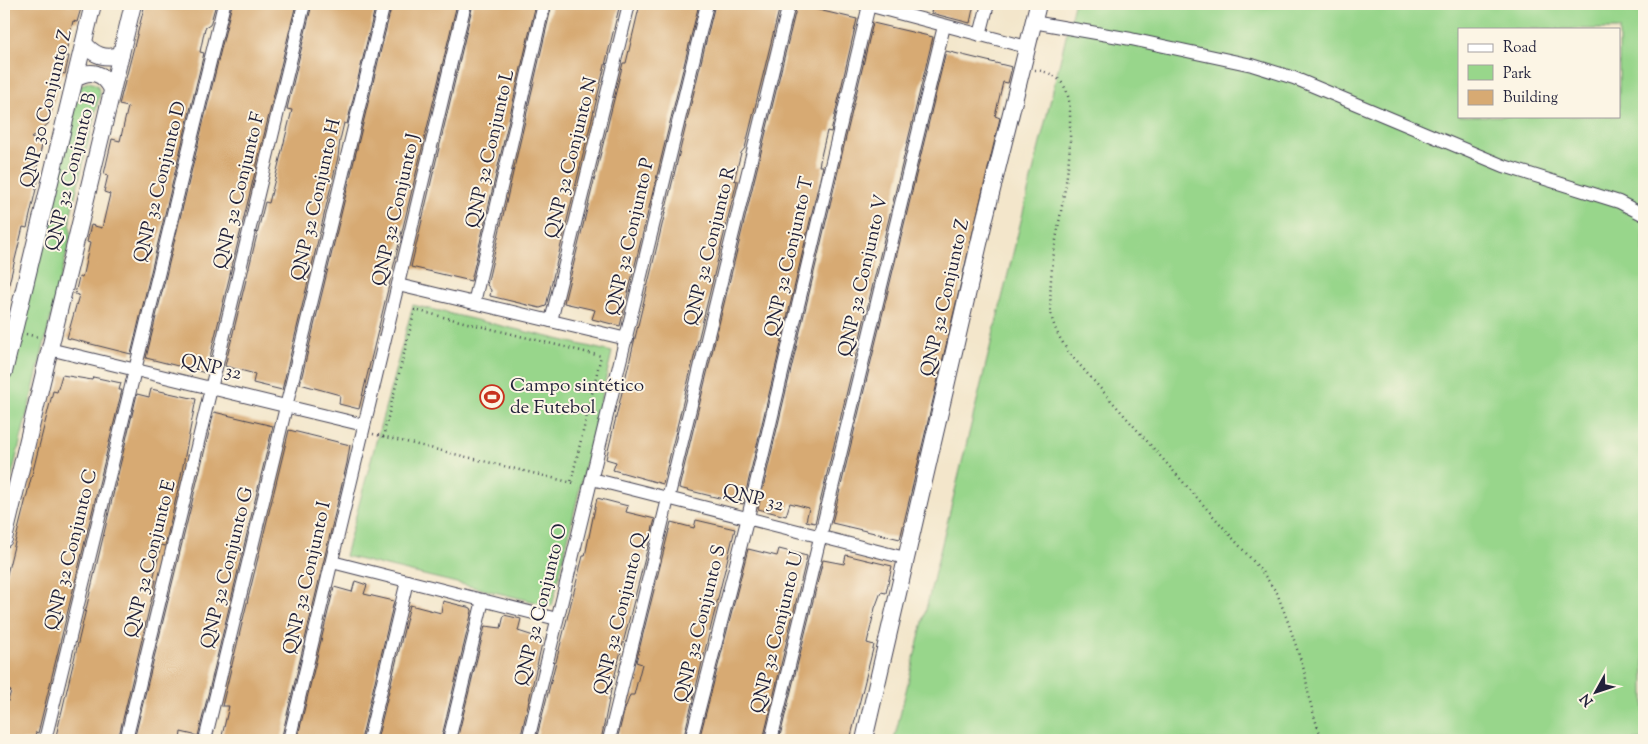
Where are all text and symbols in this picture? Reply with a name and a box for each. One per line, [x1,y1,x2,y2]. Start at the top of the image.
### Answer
street label: QNP 30 Conjunto Z [14,27,80,191]
legend [1458,28,1620,118]
text: Road [1503,38,1537,59]
text: Park [1503,64,1532,85]
street label: QNP 32 Conjunto L [460,67,522,231]
street label: QNP 32 Conjunto N [539,74,605,242]
text: Building [1503,88,1558,109]
street label: QNP 32 Conjunto B [39,90,105,254]
street label: QNP 32 Conjunto D [128,98,194,266]
street label: QNP 32 Conjunto F [207,109,273,272]
street label: QNP 32 Conjunto H [285,116,349,284]
street label: QNP 32 Conjunto J [366,130,428,289]
street label: QNP 32 Conjunto P [600,155,662,319]
street label: QNP 32 Conjunto R [678,163,744,329]
street label: QNP 32 Conjunto T [758,174,822,340]
street label: QNP 32 Conjunto V [832,192,896,360]
street label: QNP 32 Conjunto Z [915,216,977,380]
street label: QNP 32 [178,348,244,388]
place label: Campo sintético de Futebol [510,373,644,422]
sports icon: Campo sintético de Futebol [479,384,505,410]
street label: QNP 32 Conjunto C [39,466,105,634]
street label: QNP 32 Conjunto E [118,477,184,641]
street label: QNP 32 [720,478,787,520]
street label: QNP 32 Conjunto G [195,484,261,652]
street label: QNP 32 Conjunto I [277,499,339,657]
street label: QNP 32 Conjunto O [509,521,575,689]
street label: QNP 32 Conjunto Q [588,528,655,698]
street label: QNP 32 Conjunto S [668,542,734,706]
street label: QNP 32 Conjunto U [745,549,811,717]
north arrow [1570,666,1620,716]
text: N [1576,688,1599,710]

